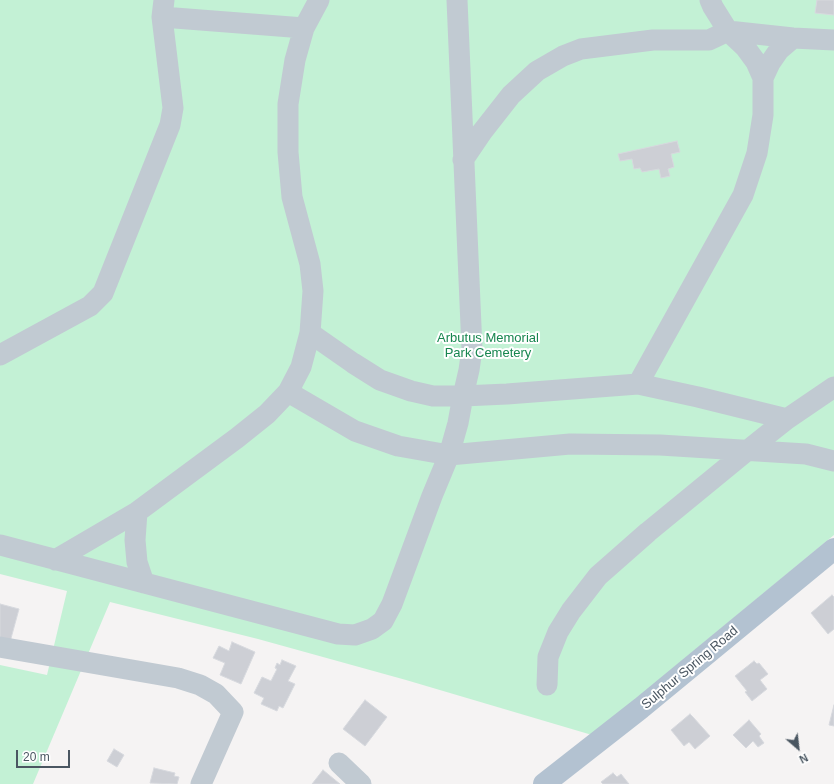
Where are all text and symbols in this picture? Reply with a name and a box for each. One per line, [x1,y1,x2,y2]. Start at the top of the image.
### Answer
park label: Arbutus Memorial Park Cemetery [437,330,539,361]
street label: Sulphur Spring Road [639,623,741,713]
north arrow [778,728,818,768]
scale bar [18,742,72,768]
text: 20 m [23,750,50,764]
text: N [797,751,810,766]

